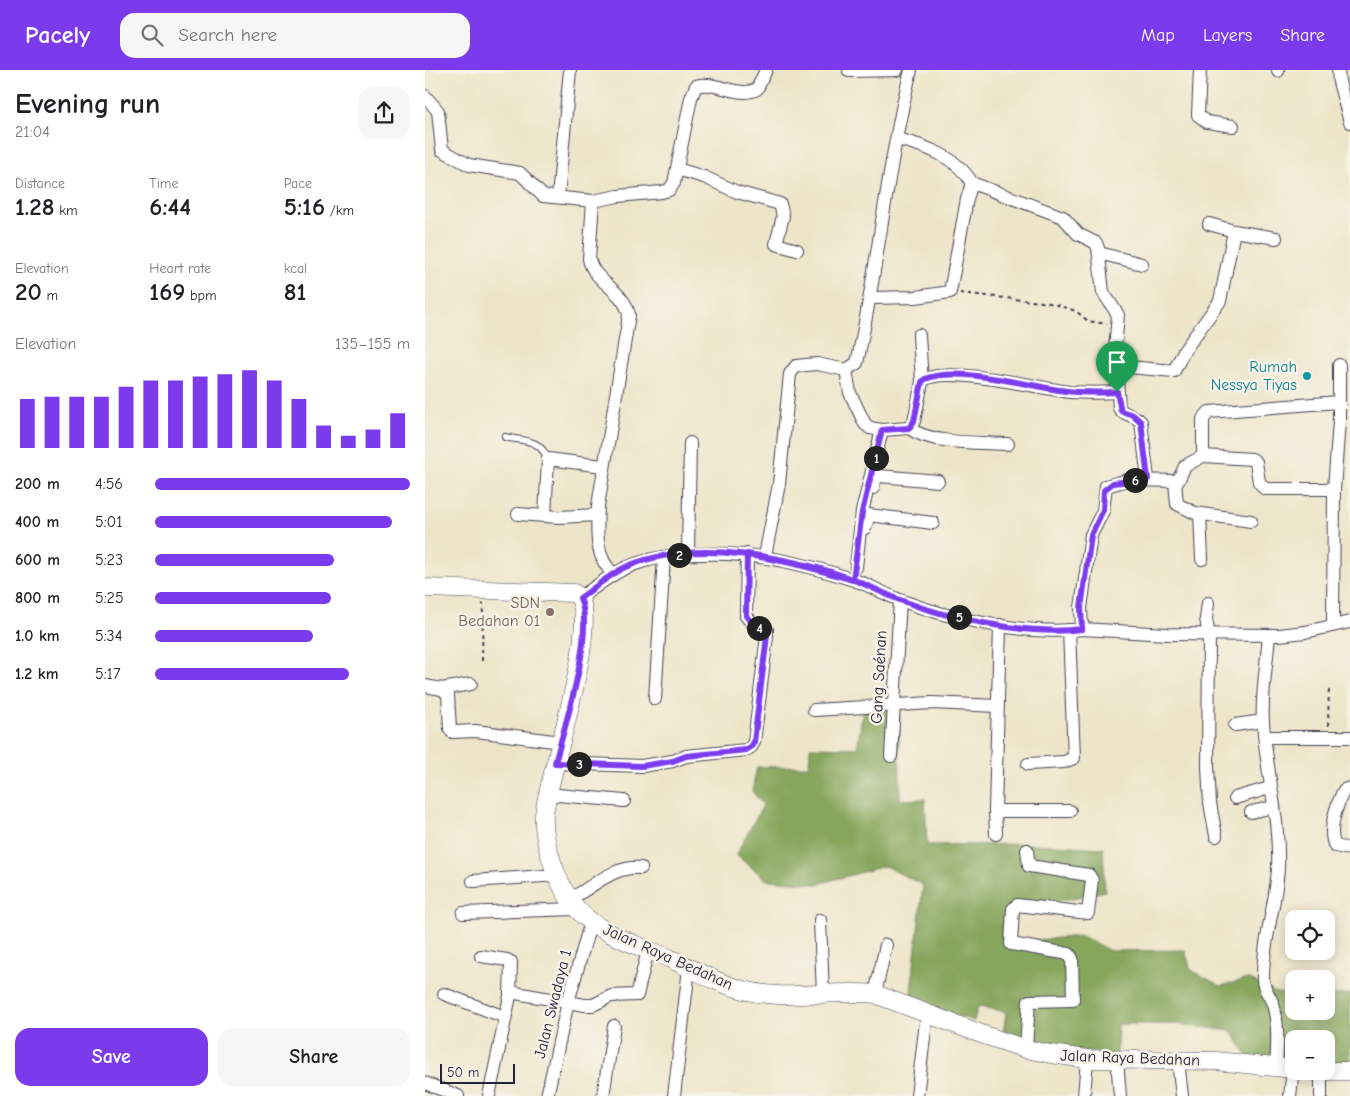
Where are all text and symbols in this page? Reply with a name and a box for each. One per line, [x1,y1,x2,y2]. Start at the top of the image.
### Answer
search box [120,13,470,58]
text: Pacely [25,21,90,49]
icon: search [138,21,166,49]
text: Search here [178,24,277,46]
text: Map [1141,25,1175,46]
text: Layers [1203,25,1252,46]
text: Share [1280,25,1325,46]
button: share [358,87,410,139]
text: Evening run [15,88,160,120]
text: 21:04 [15,123,50,141]
text: Distance [15,175,65,192]
text: Time [149,175,178,192]
text: Pace [284,175,312,192]
text: 1.28 [15,192,55,221]
text: 6:44 [149,192,191,221]
text: 5:16 [284,192,325,221]
text: km [55,202,78,219]
text: /km [325,202,354,219]
text: Elevation [15,260,69,277]
text: Heart rate [149,260,211,277]
text: kcal [284,260,307,277]
text: 20 [15,277,42,306]
text: 169 [149,277,185,306]
text: 81 [284,277,306,306]
text: m [42,287,58,304]
text: bpm [185,287,217,304]
text: Elevation [15,335,76,353]
text: 135–155 m [335,335,410,353]
pin [1096,341,1138,392]
icon: arrive [1103,348,1131,376]
place label: Rumah Nessya Tiyas [1211,358,1297,394]
marker: Rumah Nessya Tiyas [1301,370,1313,382]
pin: 1 [863,446,889,470]
text: 1 [874,450,879,467]
pin: 6 [1123,468,1147,492]
text: 6 [1132,472,1139,489]
text: 200 m [15,475,60,493]
text: 4:56 [95,475,123,493]
text: 400 m [15,513,59,531]
text: 5:01 [95,513,123,531]
pin: 2 [667,542,691,568]
text: 2 [676,547,683,564]
text: 600 m [15,551,60,569]
text: 5:23 [95,551,123,569]
text: 800 m [15,589,60,607]
text: 5:25 [95,589,124,607]
place label: SDN Bedahan 01 [458,594,540,630]
pin: 5 [947,604,971,630]
marker: SDN Bedahan 01 [544,606,556,618]
text: 5 [956,609,963,626]
pin: 4 [747,616,771,640]
text: 4 [756,620,763,637]
text: 1.0 km [15,627,60,645]
text: 5:34 [95,627,122,645]
street label: Gang Saénan [868,630,890,724]
text: 1.2 km [15,665,58,683]
text: 5:17 [95,665,120,683]
pin: 3 [567,752,591,776]
text: 3 [576,756,583,773]
map controls [1285,910,1335,1080]
button: locate [1285,910,1335,960]
street label: Jalan Raya Bedahan [600,920,736,994]
street label: Jalan Swadaya 1 [531,948,575,1060]
button: + [1285,970,1335,1020]
button: Save [15,1028,208,1086]
button: Share [218,1028,410,1086]
button: − [1285,1030,1335,1080]
street label: Jalan Raya Bedahan [1060,1047,1200,1069]
scale bar [440,1061,515,1084]
text: 50 m [447,1064,479,1081]

